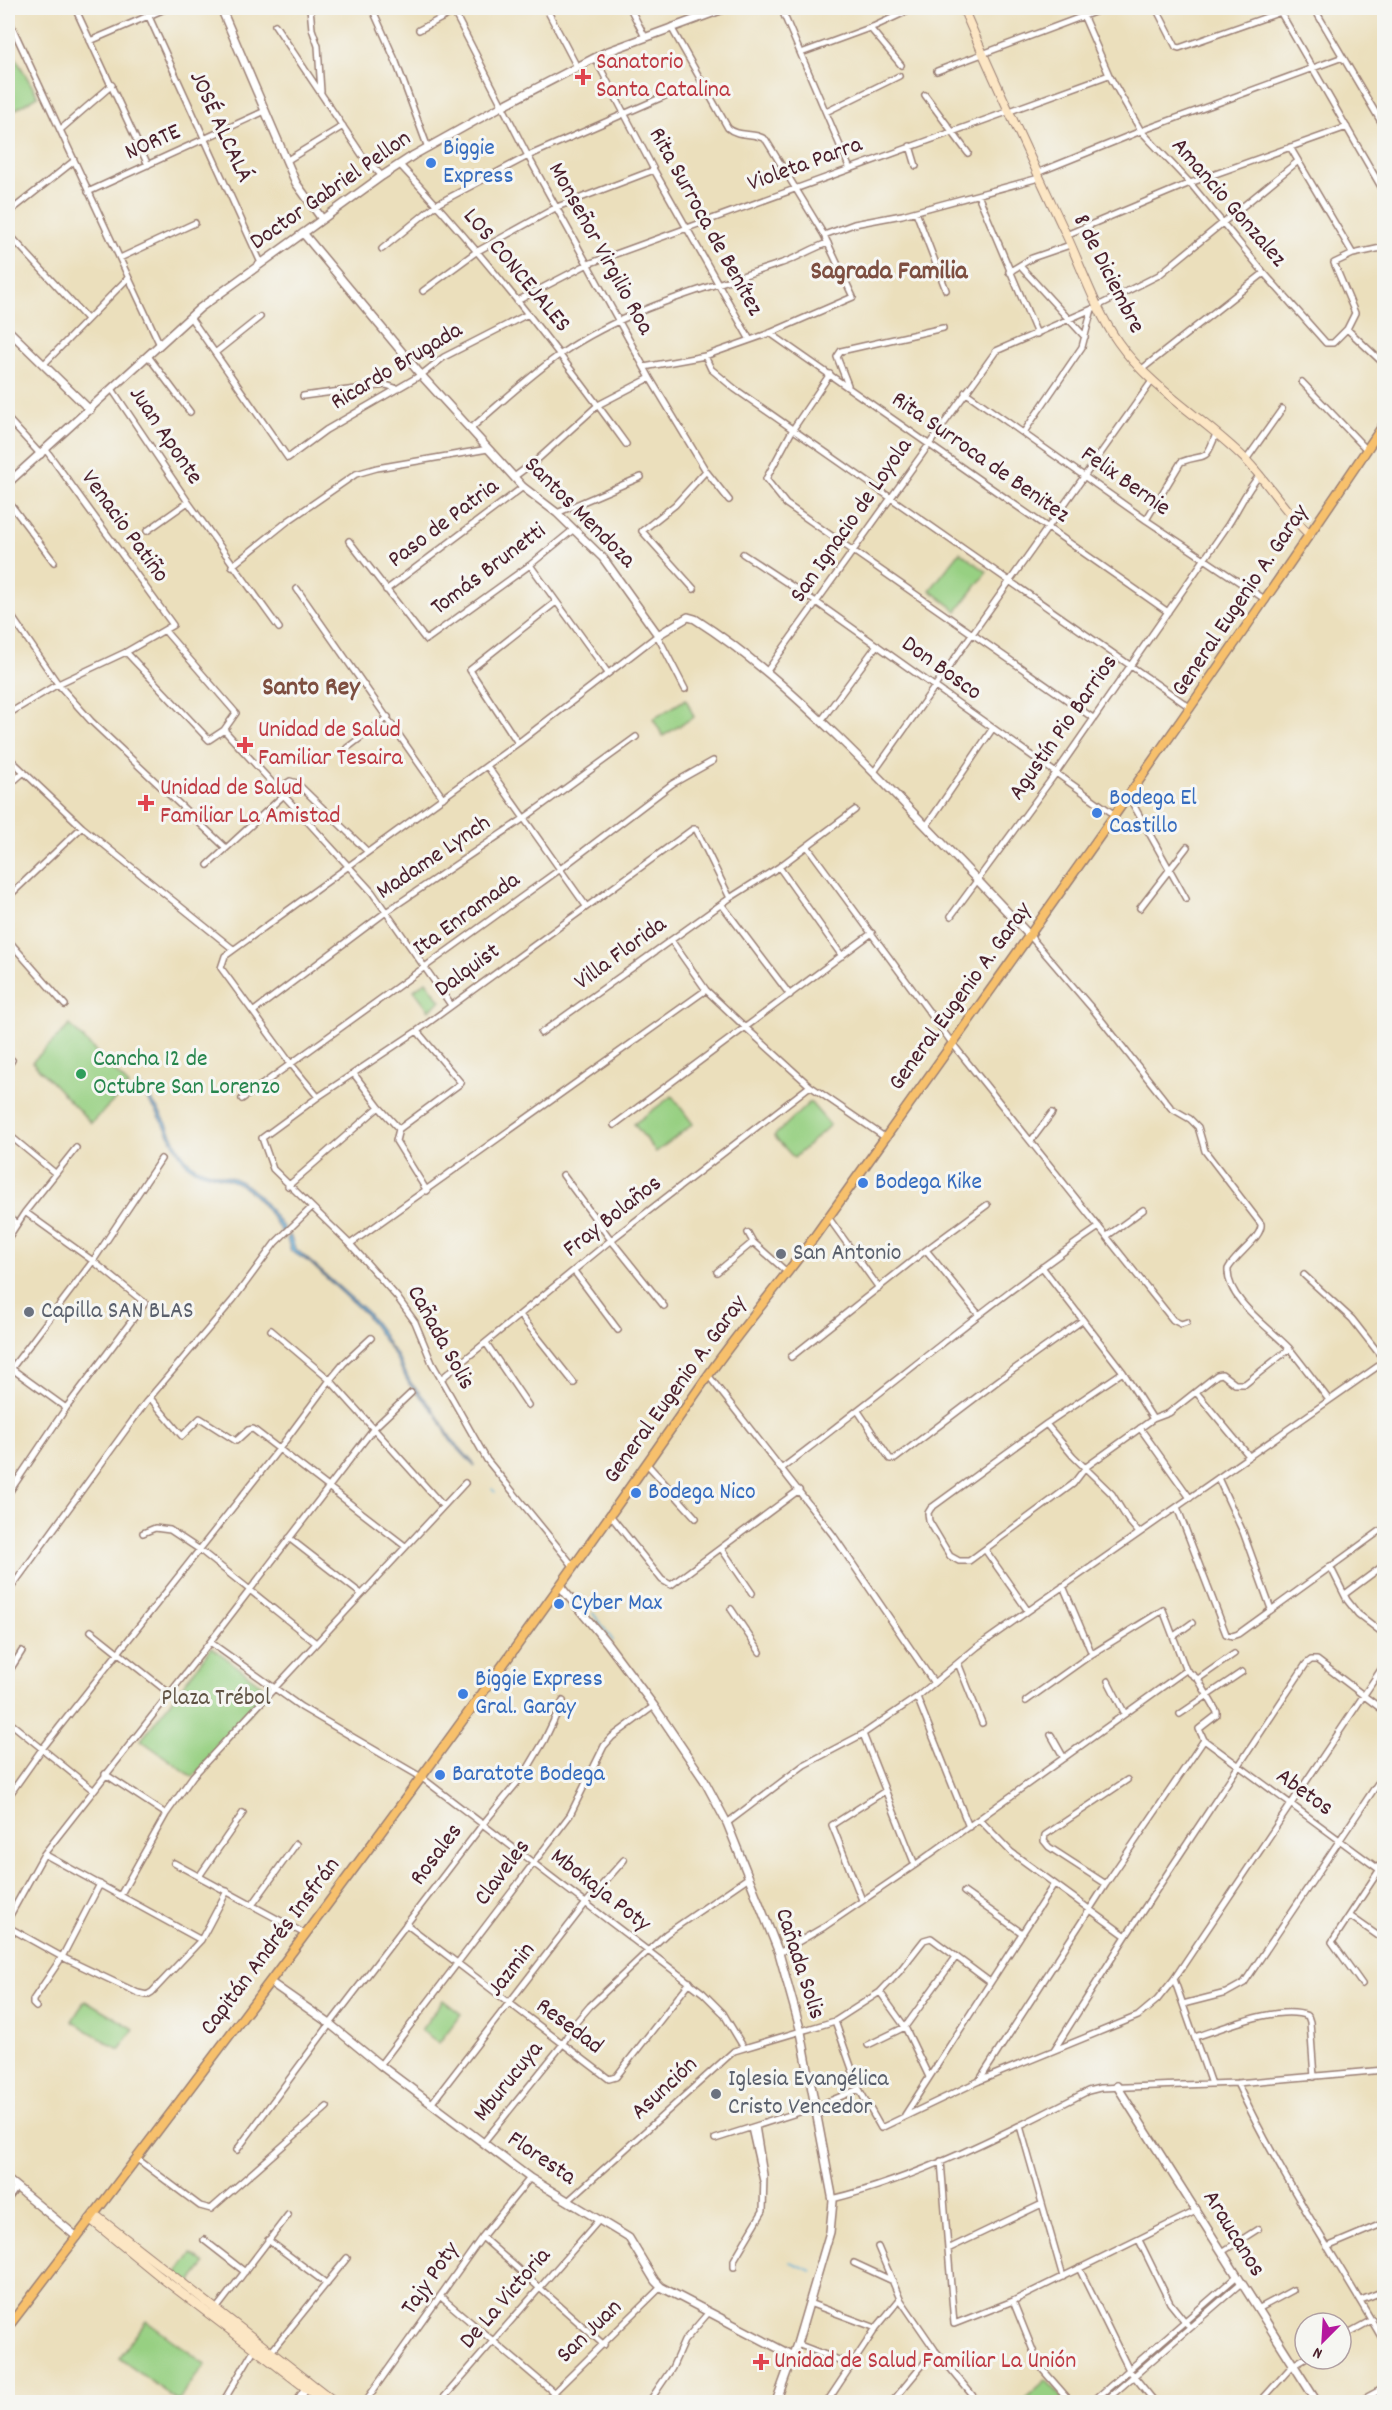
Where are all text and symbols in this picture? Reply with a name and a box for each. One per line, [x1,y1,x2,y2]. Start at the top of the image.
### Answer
place label: Sanatorio Santa Catalina [596,46,731,108]
street label: JOSÉ ALCALÁ [179,66,261,188]
marker: Sanatorio Santa Catalina [574,68,592,86]
street label: NORTE [120,116,186,170]
street label: Rita Surroca de Benítez [639,122,771,322]
street label: Doctor Gabriel Pellon [243,123,419,259]
street label: Violeta Parra [743,128,868,201]
street label: Amancio Gonzalez [1162,131,1294,275]
place label: Biggie Express [443,132,514,194]
marker: Biggie Express [424,156,438,170]
street label: Monseñor Virgilio Roa [539,157,662,342]
street label: LOS CONCEJALES [454,201,578,341]
street label: 8 de Diciembre [1063,208,1153,340]
district label: Sagrada Familia [811,254,968,291]
street label: Ricardo Brugada [325,314,470,420]
street label: Juan Aponte [120,380,210,492]
street label: Rita Surroca de Benitez [884,384,1076,532]
street label: San Ignacio de Loyola [782,431,922,610]
street label: Felix Bernie [1073,439,1177,525]
street label: Santos Mendoza [515,449,643,577]
street label: Venacio Patiño [71,464,177,590]
street label: Paso de Patria [381,470,507,577]
street label: General Eugenio A. Garay [1164,497,1319,704]
street label: Tomás Brunetti [424,515,554,625]
street label: Don Bosco [894,628,988,710]
street label: Agustín Pio Barrios [1001,648,1127,808]
district label: Santo Rey [262,670,361,707]
place label: Unidad de Salud Familiar Tesaira [258,714,403,776]
marker: Unidad de Salud Familiar Tesaira [236,736,254,754]
place label: Unidad de Salud Familiar La Amistad [160,772,341,834]
place label: Bodega El Castillo [1109,782,1197,844]
marker: Unidad de Salud Familiar La Amistad [137,794,155,812]
marker: Bodega El Castillo [1090,806,1104,820]
street label: Madame Lynch [370,807,498,909]
street label: Ita Enramada [406,864,528,966]
street label: General Eugenio A. Garay [881,895,1042,1098]
street label: Villa Florida [568,908,675,999]
street label: Dalquist [428,935,508,1006]
place label: Cancha 12 de Octubre San Lorenzo [93,1043,280,1105]
marker: Cancha 12 de Octubre San Lorenzo [74,1067,88,1081]
place label: Bodega Kike [875,1166,982,1200]
street label: Fray Bolaños [556,1168,670,1266]
marker: Bodega Kike [856,1176,870,1190]
place label: San Antonio [793,1237,901,1271]
marker: San Antonio [774,1247,788,1261]
street label: Cañada Solis [397,1279,483,1397]
street label: General Eugenio A. Garay [596,1288,757,1491]
place label: Capilla SAN BLAS [41,1295,194,1329]
marker: Capilla SAN BLAS [22,1305,36,1319]
place label: Bodega Nico [648,1476,756,1510]
marker: Bodega Nico [629,1486,643,1500]
place label: Cyber Max [571,1587,662,1621]
marker: Cyber Max [552,1597,566,1611]
place label: Biggie Express Gral. Garay [475,1663,603,1725]
park label: Plaza Trébol [161,1682,271,1716]
marker: Biggie Express Gral. Garay [456,1687,470,1701]
place label: Baratote Bodega [452,1758,606,1792]
street label: Abetos [1268,1761,1340,1825]
marker: Baratote Bodega [433,1768,447,1782]
street label: Rosales [402,1817,472,1893]
street label: Claveles [467,1833,539,1913]
street label: Mbokaja Poty [542,1841,659,1942]
street label: Capitán Andrés Insfrán [193,1851,349,2043]
street label: Cañada Solis [765,1904,833,2024]
street label: Jazmin [480,1935,544,2005]
street label: Resedad [528,1990,610,2064]
street label: Mburucuya [466,2034,553,2130]
street label: Asunción [624,2049,706,2129]
place label: Iglesia Evangélica Cristo Vencedor [728,2063,889,2125]
marker: Iglesia Evangélica Cristo Vencedor [709,2087,723,2101]
street label: Floresta [500,2123,583,2195]
street label: Araucanos [1193,2184,1273,2284]
street label: Tajy Poty [393,2234,469,2323]
street label: De La Victoria [452,2240,560,2357]
street label: San Juan [549,2292,631,2372]
north arrow [1293,2311,1353,2371]
text: N [1310,2340,1326,2365]
place label: Unidad de Salud Familiar La Unión [774,2345,1076,2379]
marker: Unidad de Salud Familiar La Unión [752,2353,770,2371]

